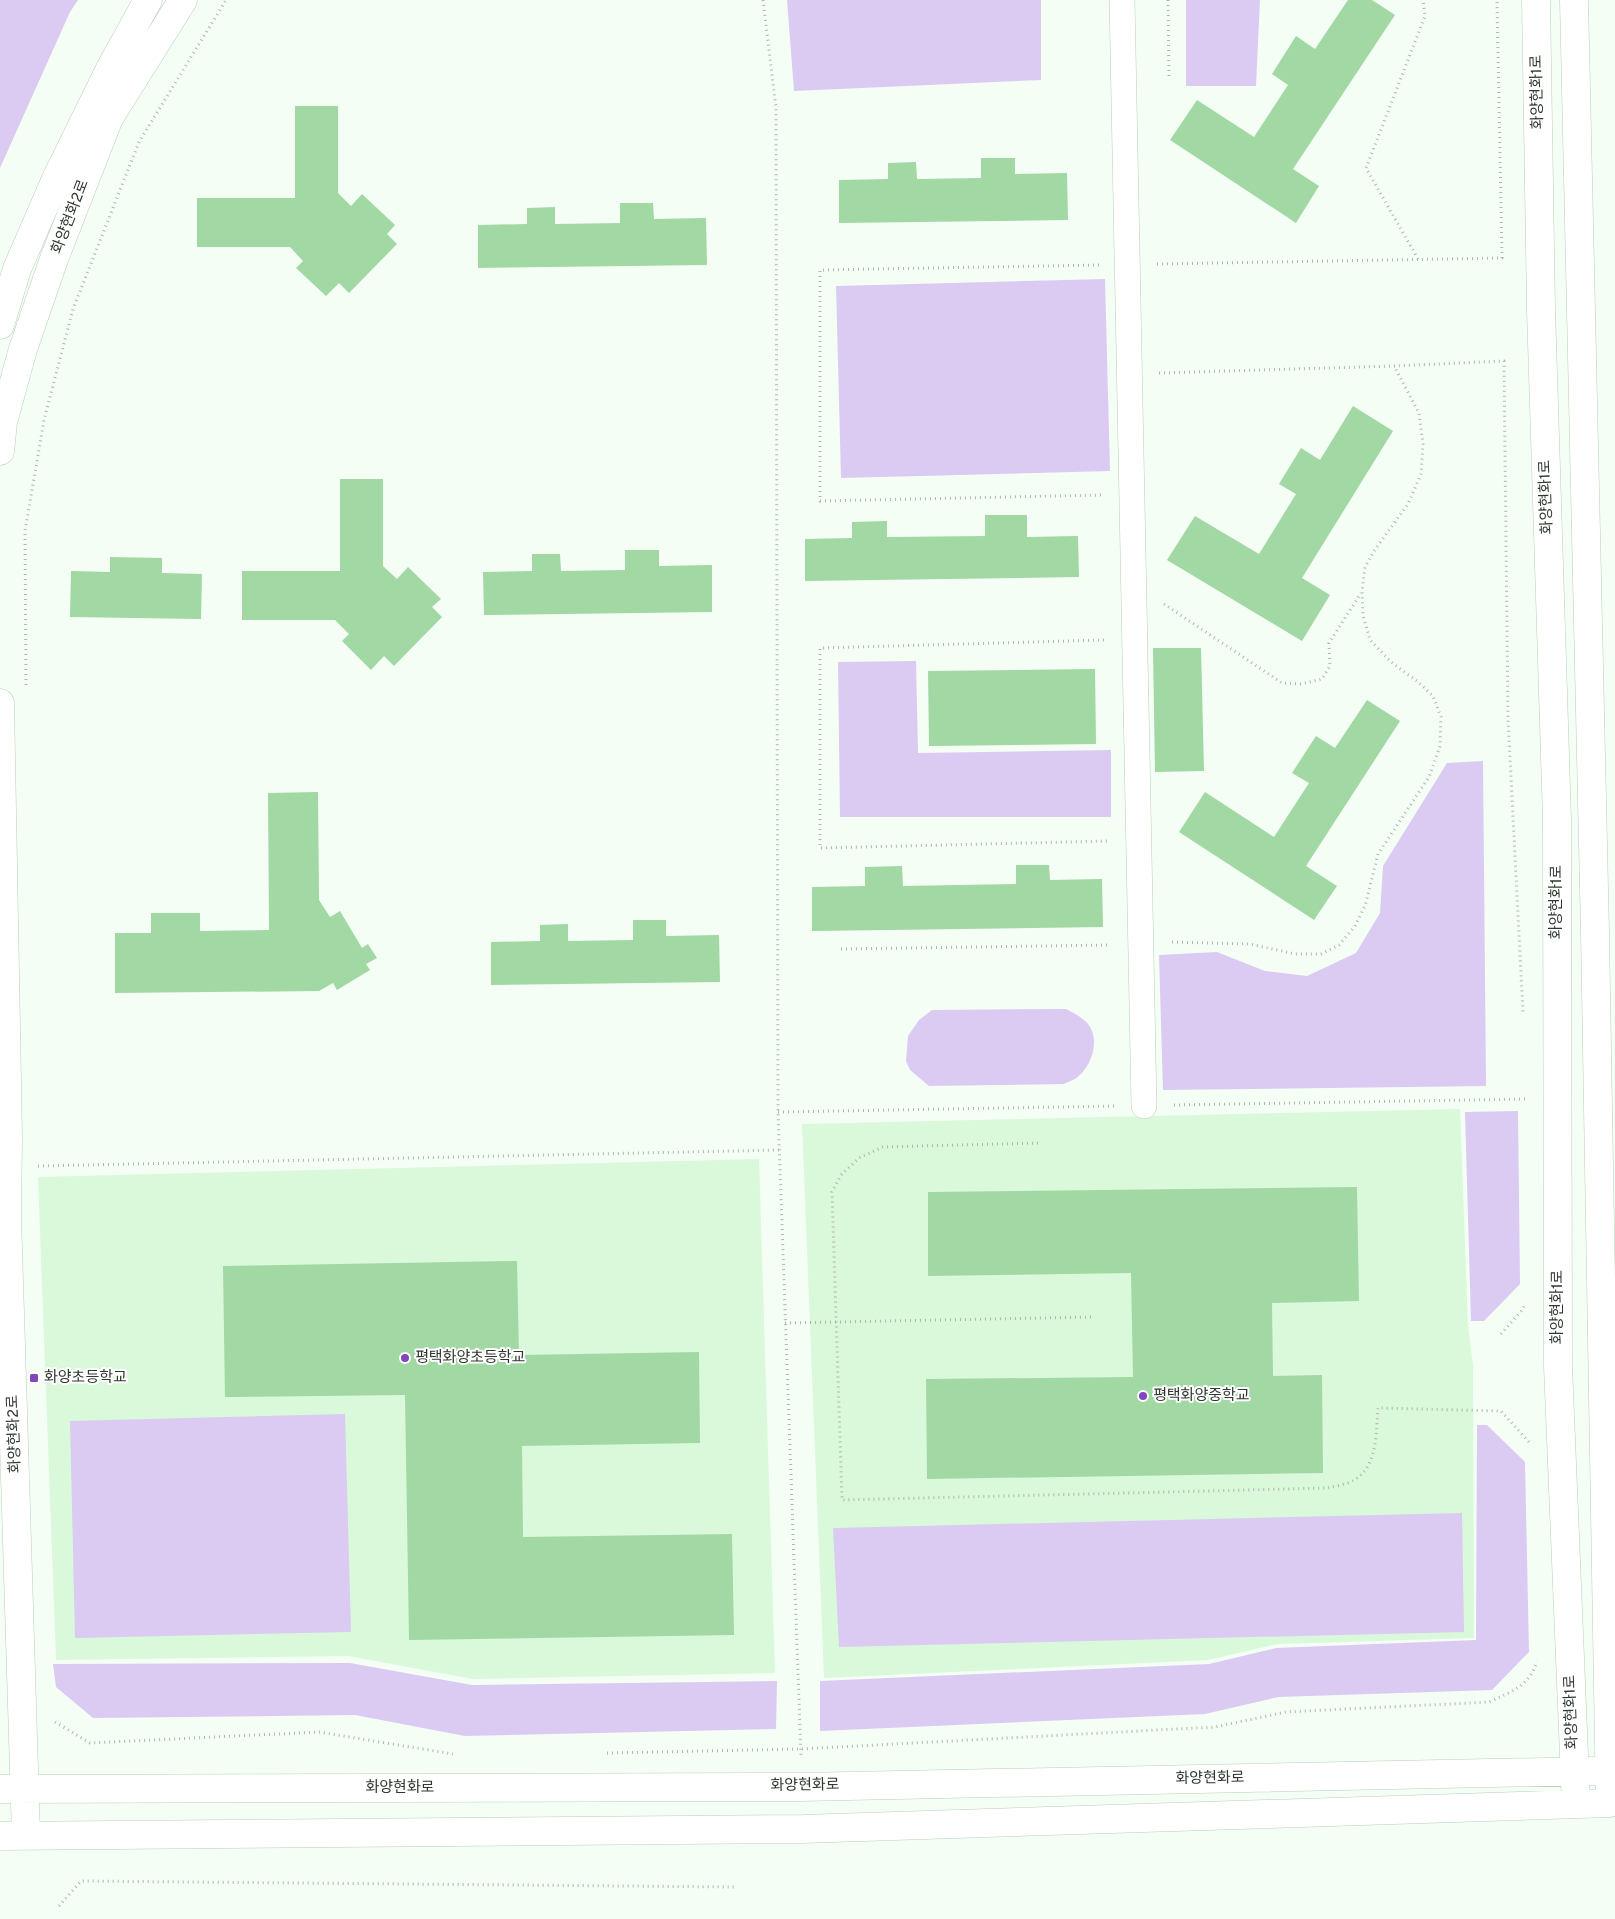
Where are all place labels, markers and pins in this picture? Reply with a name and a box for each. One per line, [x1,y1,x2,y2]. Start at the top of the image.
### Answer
place label: 평택화양초등학교 [415,1348,525,1368]
marker: 평택화양초등학교 [399,1352,411,1364]
place label: 화양초등학교 [44,1368,127,1388]
marker: 화양초등학교 [28,1372,40,1384]
place label: 평택화양중학교 [1153,1386,1250,1406]
marker: 평택화양중학교 [1137,1390,1149,1402]

